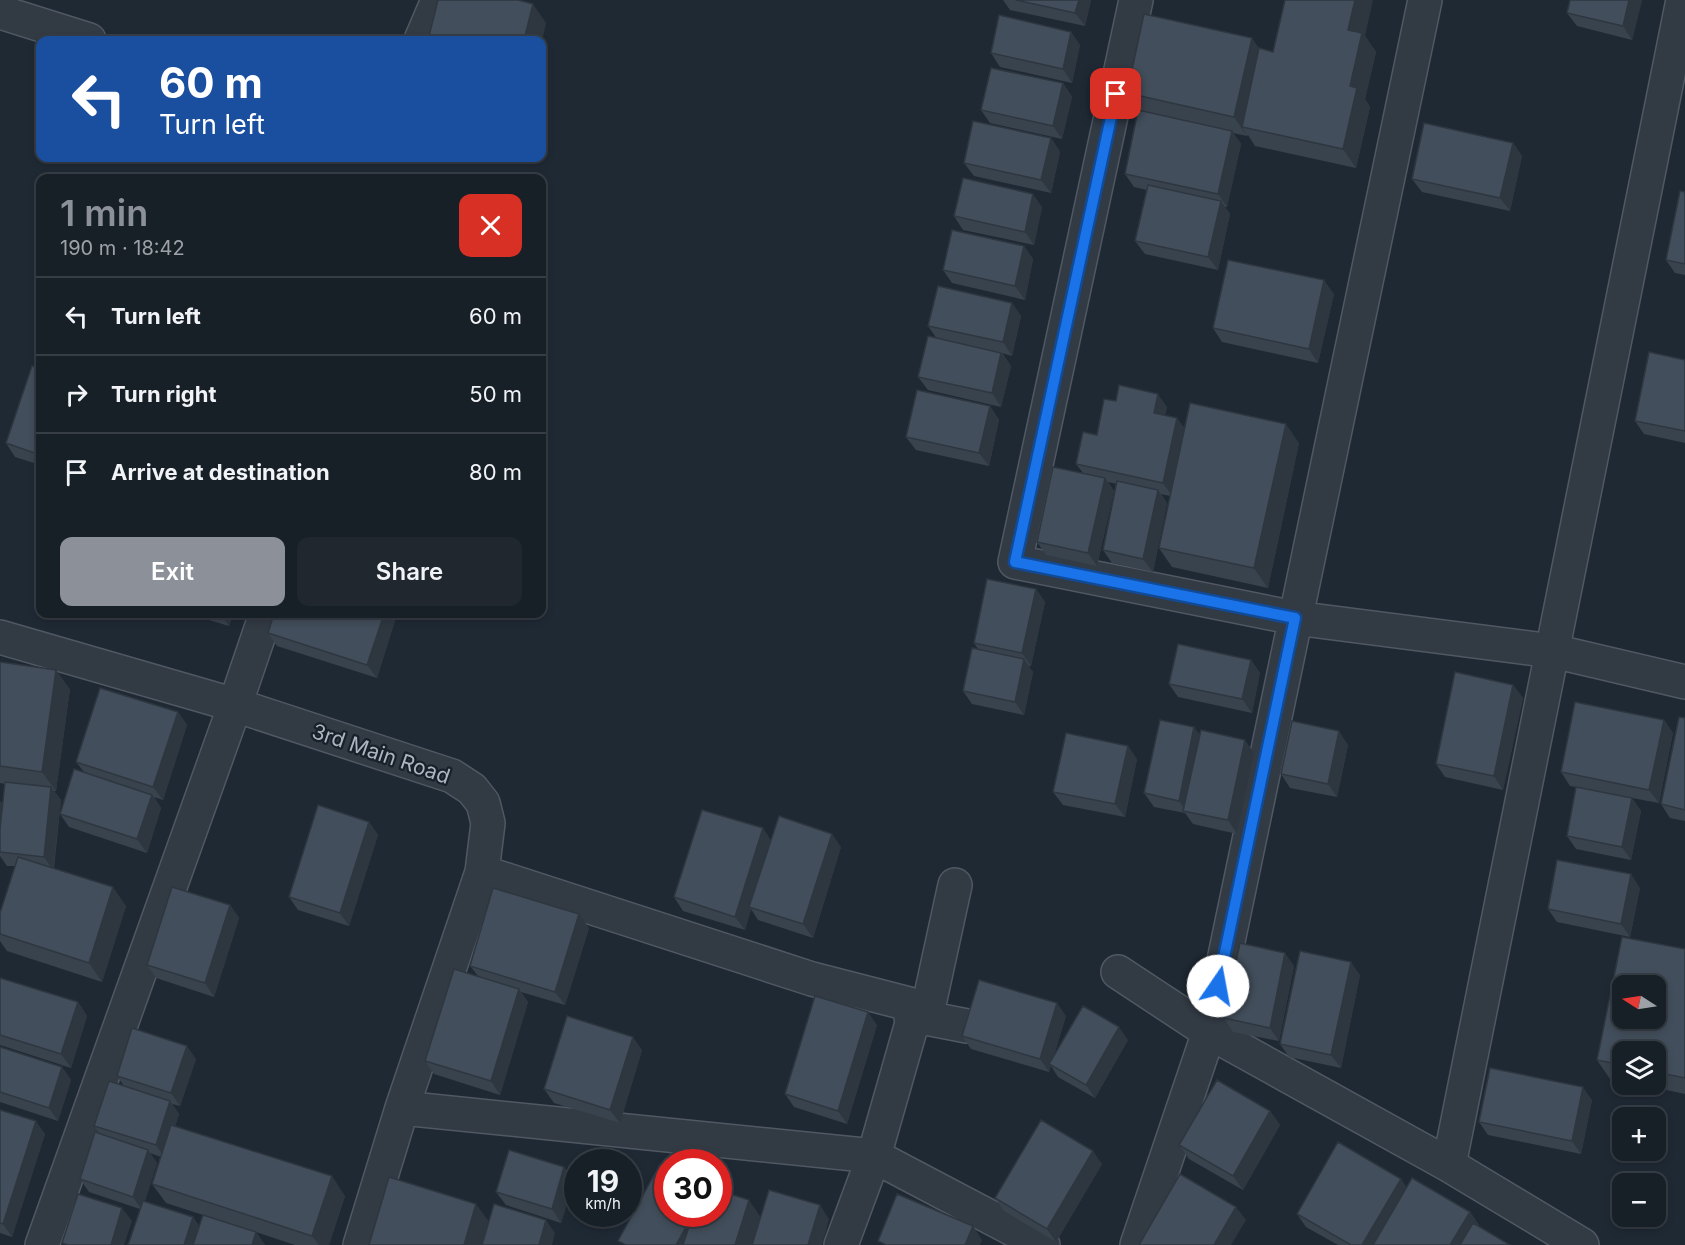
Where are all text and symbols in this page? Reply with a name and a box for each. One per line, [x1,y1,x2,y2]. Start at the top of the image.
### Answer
text: 60 m [159,57,263,108]
icon: left [60,60,138,138]
pin [1090,68,1141,119]
icon: arrive [1099,77,1132,110]
text: Turn left [159,108,265,141]
text: 1 min [60,191,148,235]
button: close [459,194,522,257]
text: 190 m · 18:42 [60,236,185,260]
icon: left [60,300,93,333]
text: Turn left [111,303,201,329]
text: 60 m [469,303,522,329]
icon: right [60,378,93,411]
text: Turn right [111,381,217,407]
text: 50 m [469,381,522,407]
icon: arrive [60,456,93,489]
text: Arrive at destination [111,459,330,485]
text: 80 m [469,459,522,485]
button: Exit [60,537,285,606]
button: Share [297,537,522,606]
street label: 3rd Main Road [309,718,453,789]
position arrow [1186,954,1250,1018]
north arrow [1612,975,1666,1029]
map controls [1612,975,1666,1227]
button: layers [1612,1041,1666,1095]
button: + [1612,1107,1666,1161]
speed limit sign: 30 [654,1149,732,1227]
text: 19 [587,1163,619,1199]
button: − [1612,1173,1666,1227]
text: km/h [585,1194,621,1213]

